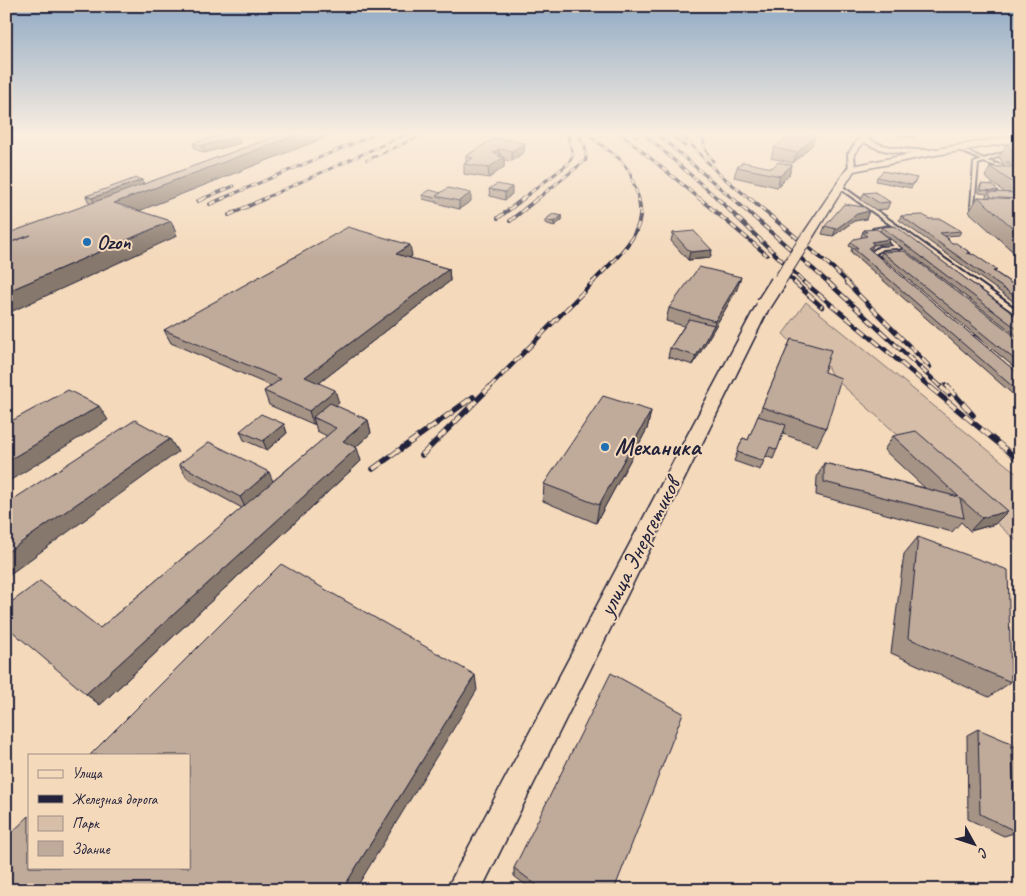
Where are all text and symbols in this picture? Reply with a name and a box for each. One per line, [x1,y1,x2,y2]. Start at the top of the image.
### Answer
place label: Ozon [97,230,131,255]
marker: Ozon [81,236,93,248]
place label: Механика [615,432,703,462]
marker: Механика [599,441,611,453]
street label: улица Энергетиков [590,469,689,623]
legend [28,754,190,868]
text: Улица [72,764,103,783]
text: Железная дорога [72,790,159,809]
text: Парк [72,814,100,833]
north arrow [948,818,998,868]
text: Здание [72,840,111,859]
text: С [973,844,992,862]

